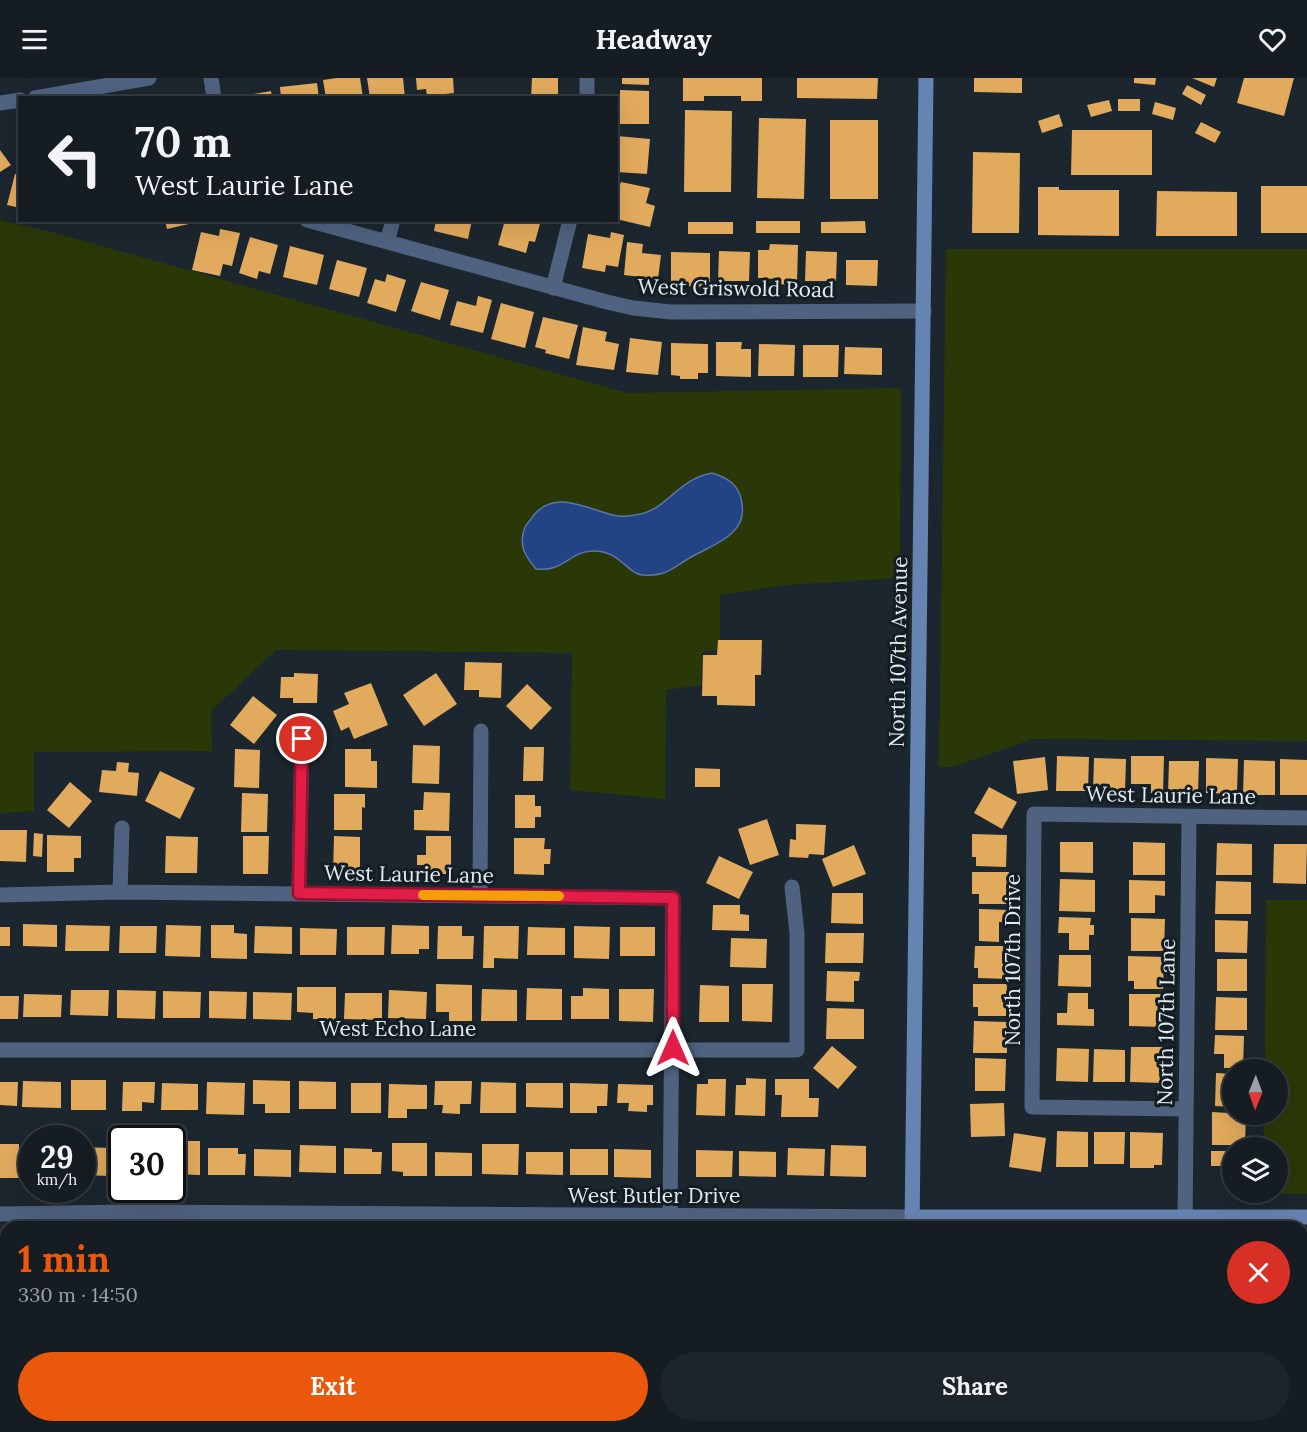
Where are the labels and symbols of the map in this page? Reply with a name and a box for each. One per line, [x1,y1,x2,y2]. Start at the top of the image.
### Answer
street label: West Griswold Road [637,273,835,303]
street label: North 107th Avenue [883,556,913,748]
pin [276,713,327,764]
street label: West Laurie Lane [1086,780,1256,810]
street label: West Laurie Lane [324,859,494,889]
street label: North 107th Drive [999,874,1026,1046]
street label: North 107th Lane [1151,938,1181,1106]
street label: West Echo Lane [319,1015,477,1042]
position arrow [641,1016,705,1080]
north arrow [1222,1059,1288,1125]
speed limit sign: 30 [108,1125,186,1203]
street label: West Butler Drive [568,1182,740,1209]

